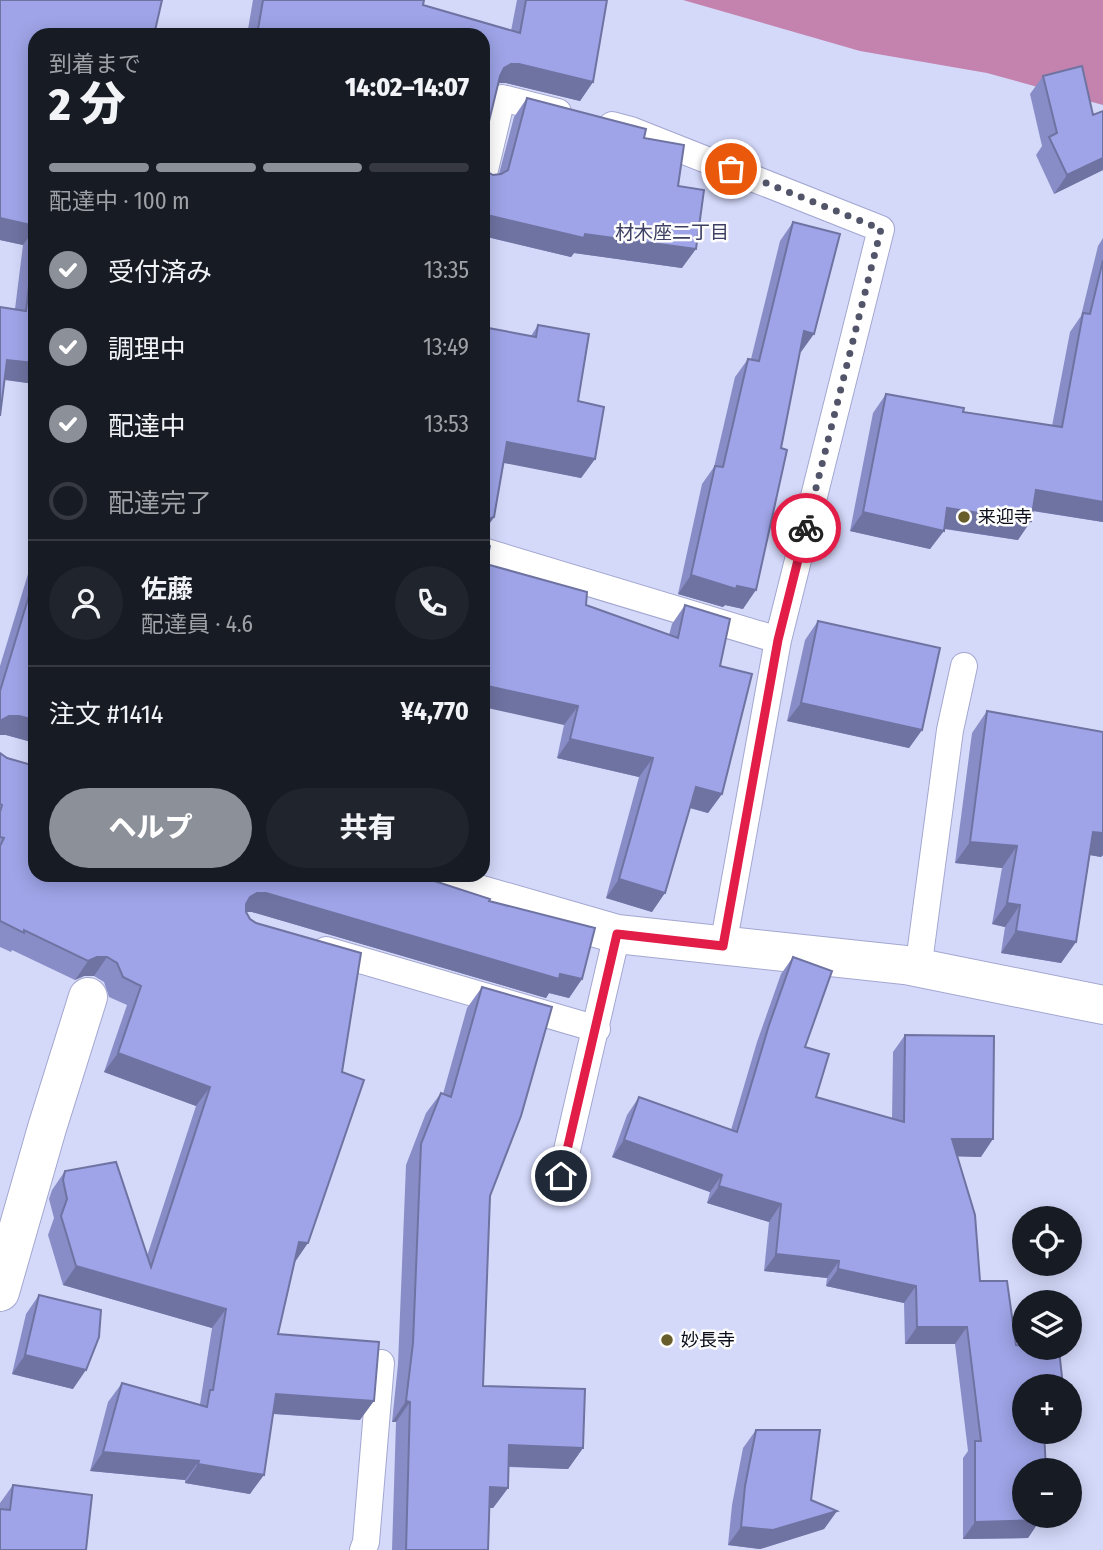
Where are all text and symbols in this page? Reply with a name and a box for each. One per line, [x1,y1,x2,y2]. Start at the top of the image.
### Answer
text: 到着まで [49,50,141,78]
text: 14:02–14:07 [345,72,469,103]
text: 2 分 [49,77,126,132]
pin [701,139,761,199]
icon: bag [712,150,750,188]
text: 配達中 · 100 m [49,187,190,215]
district label: 材木座二丁目 [615,221,729,244]
icon: check [49,251,87,289]
text: 13:35 [424,256,469,284]
text: 受付済み [108,257,212,288]
icon: check [49,328,87,366]
text: 13:49 [423,333,469,361]
text: 調理中 [108,334,186,365]
icon: check [49,405,87,443]
text: 13:53 [424,410,469,438]
text: 配達中 [108,411,186,442]
text: 配達完了 [108,488,212,519]
courier [771,493,841,563]
place label: 来迎寺 [978,506,1032,528]
icon: bike [787,509,825,547]
marker: 来迎寺 [956,509,972,525]
button: person [49,566,123,640]
button: phone [395,566,469,640]
text: 佐藤 [141,574,193,605]
text: 配達員 · 4.6 [141,610,253,638]
text: ¥4,770 [401,696,469,727]
text: 注文 #1414 [49,699,163,730]
button: ヘルプ [49,788,252,868]
button: 共有 [266,788,469,868]
pin [531,1146,591,1206]
icon: home [542,1157,580,1195]
map controls [1012,1206,1082,1528]
button: locate [1012,1206,1082,1276]
button: layers [1012,1290,1082,1360]
place label: 妙長寺 [681,1329,735,1351]
marker: 妙長寺 [659,1332,675,1348]
button: + [1012,1374,1082,1444]
button: − [1012,1458,1082,1528]

